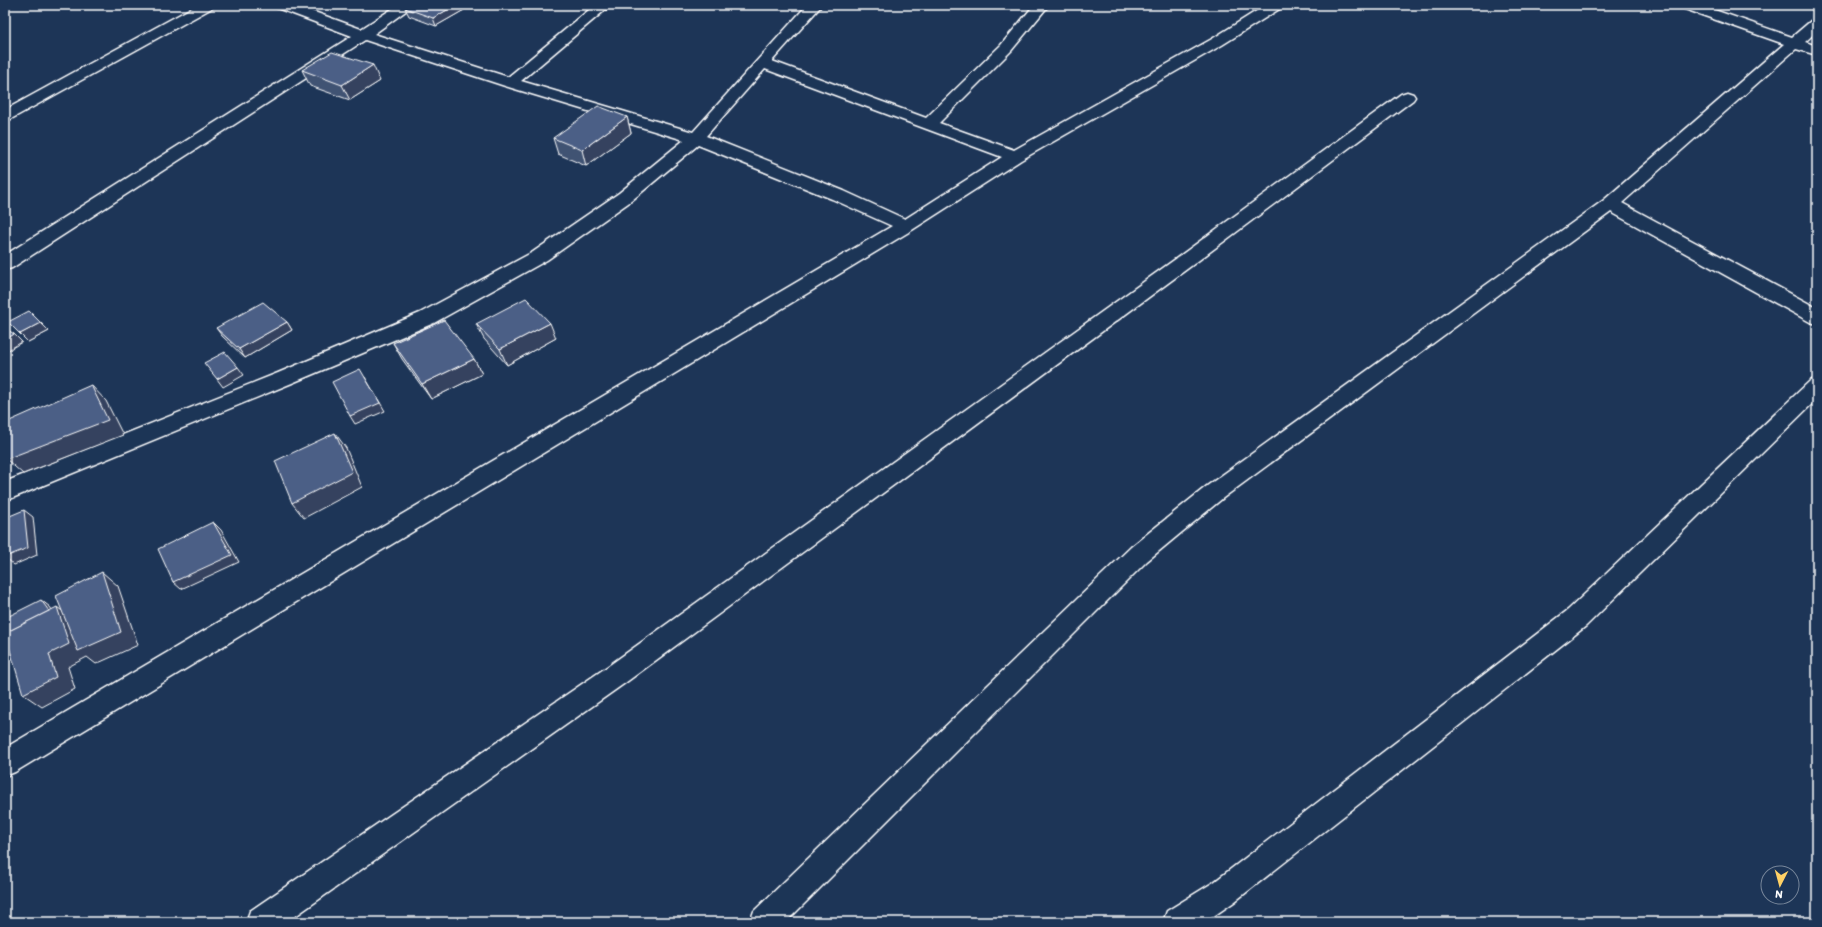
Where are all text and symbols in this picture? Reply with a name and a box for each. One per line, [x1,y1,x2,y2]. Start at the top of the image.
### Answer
north arrow [1760,865,1800,905]
text: N [1775,888,1783,901]

